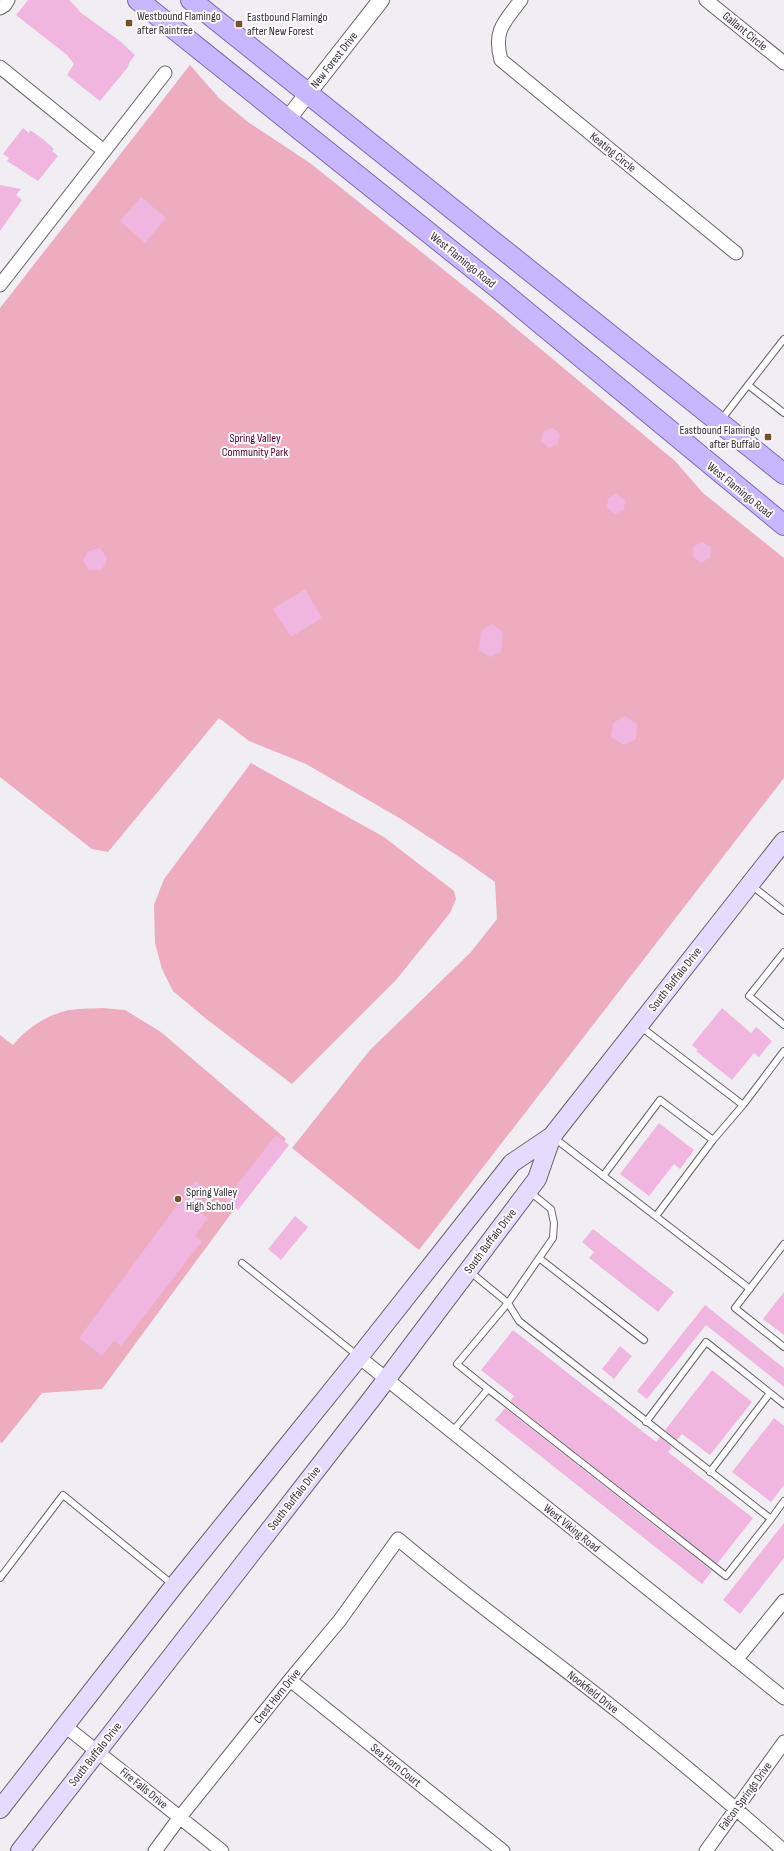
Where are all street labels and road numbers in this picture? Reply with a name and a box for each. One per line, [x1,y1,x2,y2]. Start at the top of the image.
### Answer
street label: Gallant Circle [719,9,770,54]
street label: New Forest Drive [308,29,361,92]
street label: Keating Circle [586,129,639,176]
street label: West Flamingo Road [427,229,499,292]
street label: West Flamingo Road [704,459,776,522]
street label: South Buffalo Drive [646,944,705,1015]
street label: South Buffalo Drive [461,1206,520,1277]
street label: South Buffalo Drive [265,1463,324,1534]
street label: West Viking Road [540,1501,603,1556]
street label: Crest Horn Drive [251,1666,304,1727]
street label: Nookfield Drive [564,1668,621,1717]
street label: South Buffalo Drive [66,1719,125,1790]
street label: Sea Horn Court [367,1740,424,1791]
street label: Falcon Springs Drive [716,1759,775,1833]
street label: Fire Falls Drive [117,1764,171,1812]

